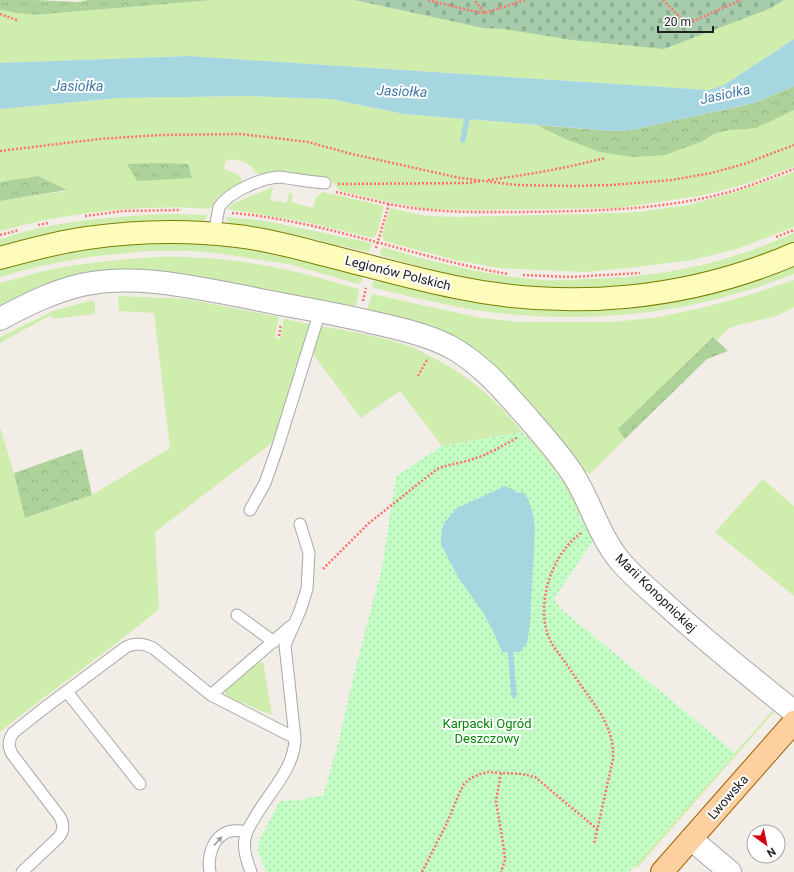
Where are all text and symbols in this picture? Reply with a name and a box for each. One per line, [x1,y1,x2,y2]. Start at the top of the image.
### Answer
scale bar [658,8,713,34]
text: 20 m [664,15,691,29]
water label: Jasiołka [53,78,103,94]
water label: Jasiołka [698,81,752,107]
water label: Jasiołka [376,82,428,100]
street label: Legionów Polskich [344,253,452,293]
street label: Marii Konopnickiej [612,551,700,635]
park label: Karpacki Ogród Deszczowy [442,716,532,746]
street label: Lwowska [705,772,751,822]
north arrow [746,824,786,864]
one-way arrow [213,836,222,846]
text: N [764,844,778,860]

